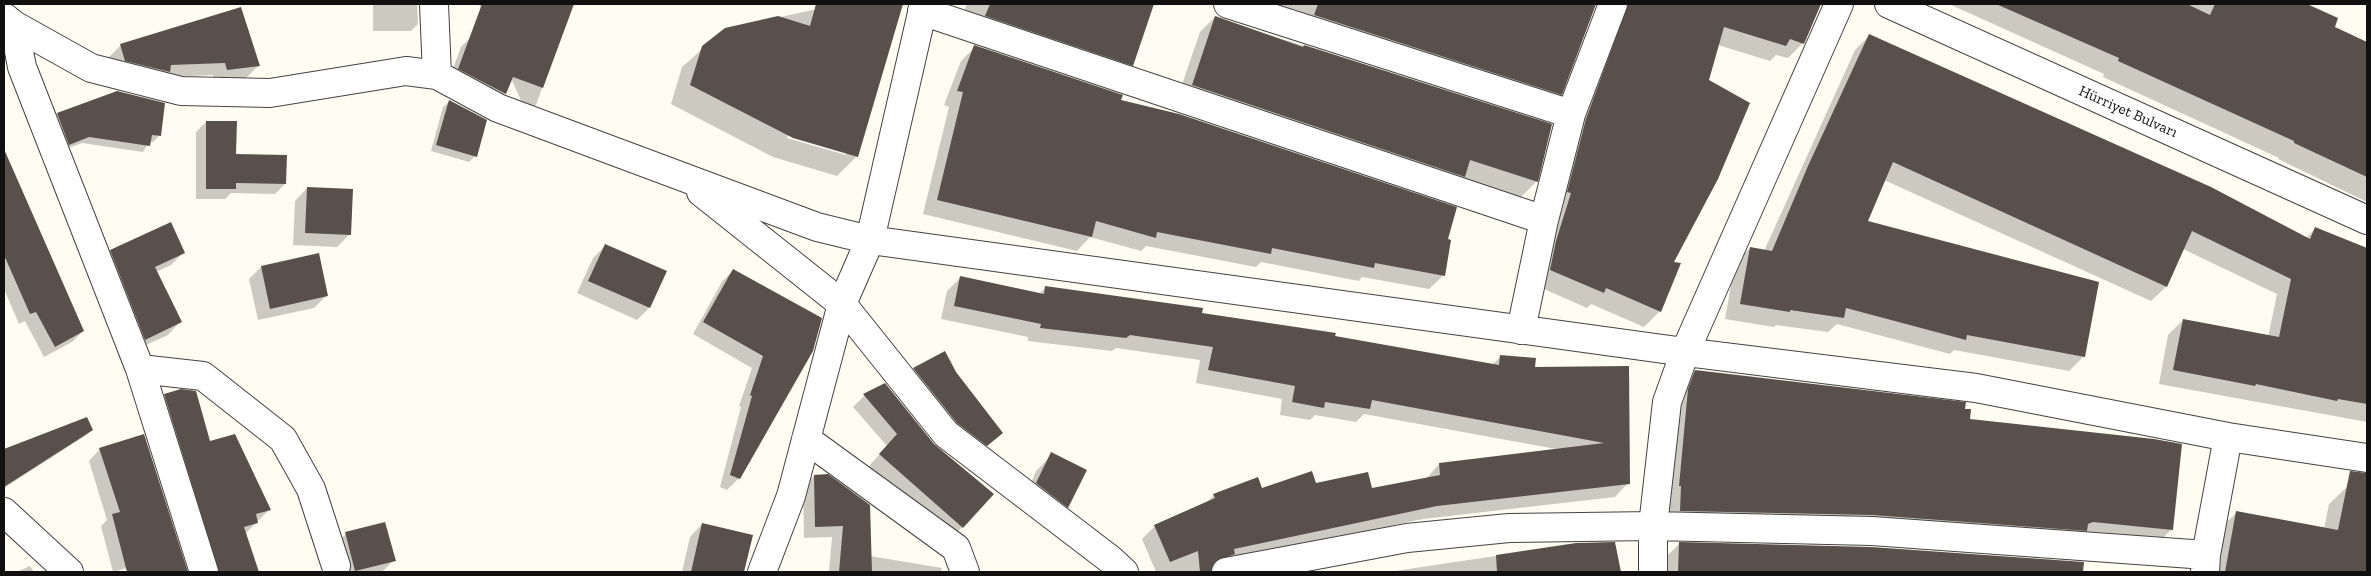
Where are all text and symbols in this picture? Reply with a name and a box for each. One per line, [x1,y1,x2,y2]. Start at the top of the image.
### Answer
street label: Hürriyet Bulvarı [2076,82,2180,142]

